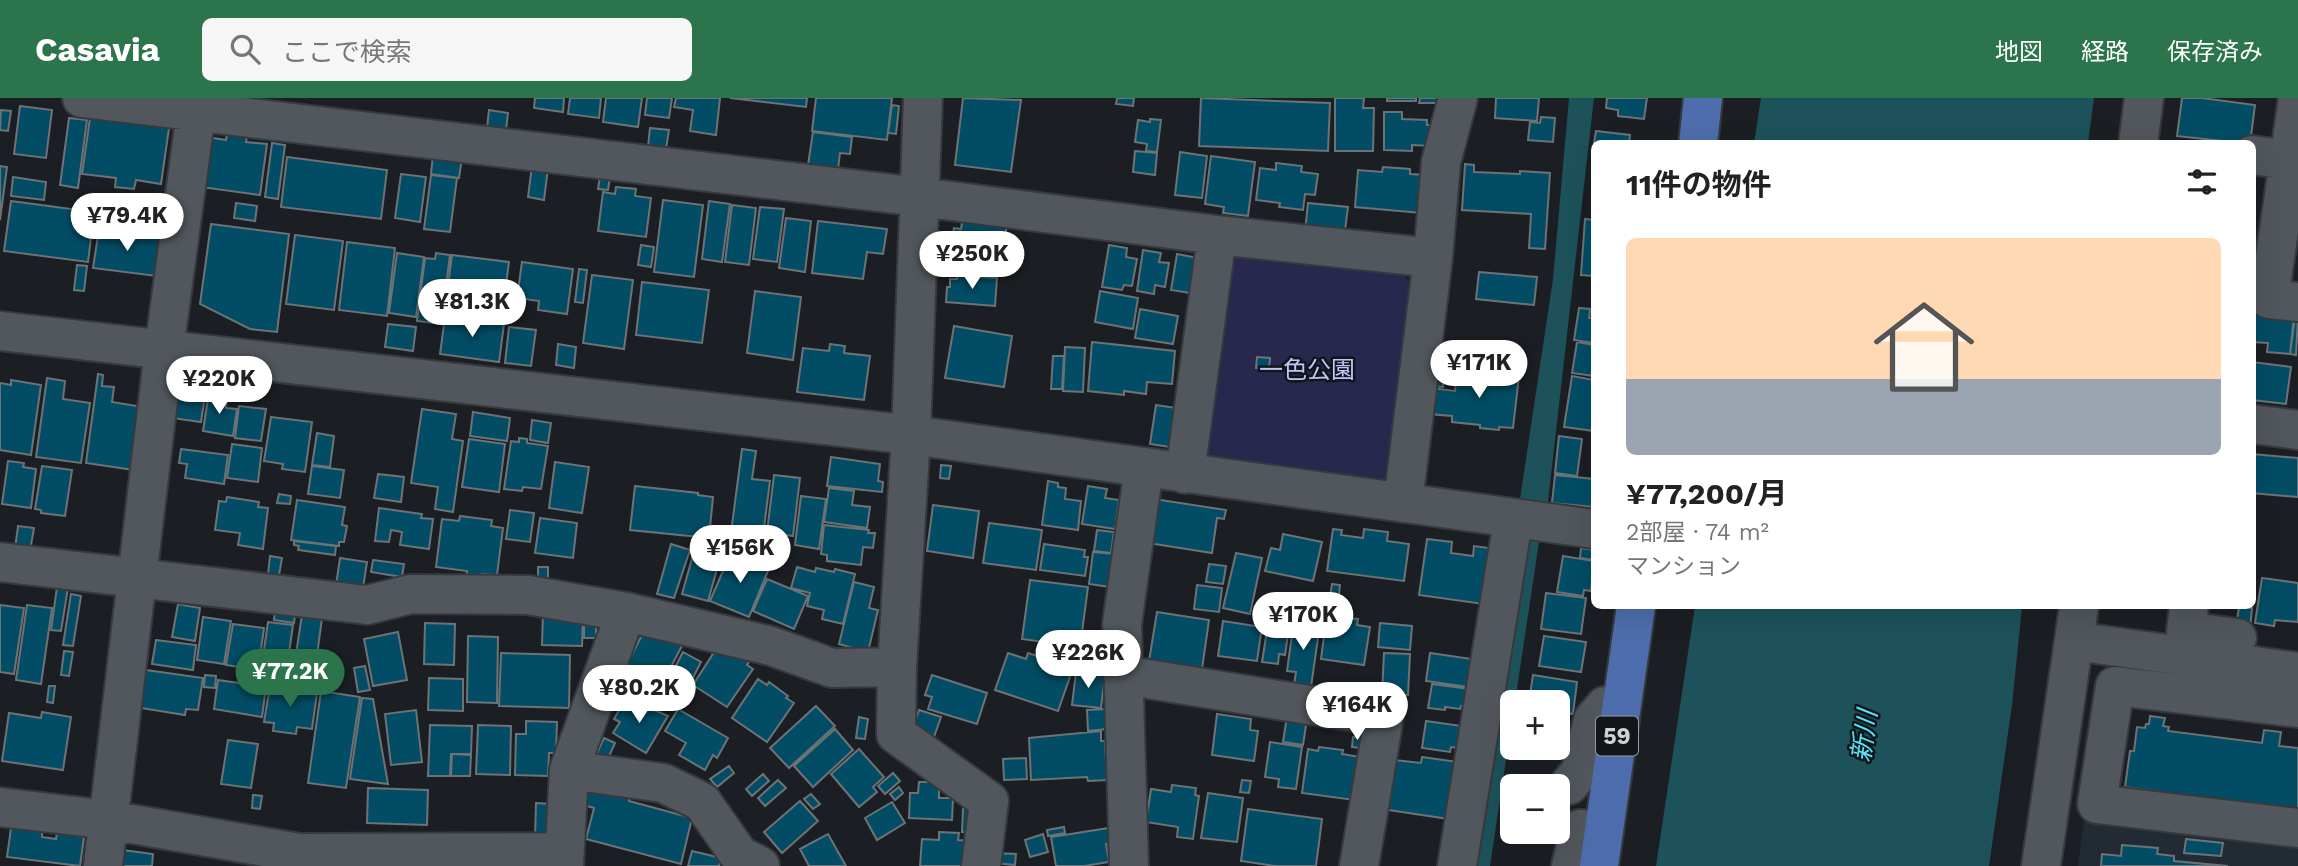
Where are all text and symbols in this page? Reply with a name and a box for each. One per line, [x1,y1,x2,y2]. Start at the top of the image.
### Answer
search box [202,18,692,81]
text: Casavia [35,30,160,69]
icon: search [226,30,264,68]
text: ここで検索 [282,37,412,67]
text: 地図 [1995,38,2043,66]
text: 経路 [2081,38,2129,66]
text: 保存済み [2167,38,2263,66]
icon: filters [2183,163,2221,201]
text: 11件の物件 [1626,167,1772,202]
pin: ¥79.4K [70,194,184,253]
text: ¥79.4K [87,202,167,229]
pin: ¥250K [923,232,1021,291]
text: ¥250K [935,240,1009,267]
pin: ¥81.3K [415,280,529,339]
icon: home [1861,284,1987,410]
text: ¥81.3K [434,288,510,315]
pin: ¥171K [1430,341,1528,400]
text: ¥171K [1446,349,1512,376]
pin: ¥220K [170,356,268,416]
park label: 一色公園 [1259,356,1355,384]
text: ¥220K [182,365,256,392]
text: ¥77,200/月 [1626,476,1787,511]
text: 2部屋 · 74 m² [1626,519,1769,546]
pin: ¥156K [691,526,789,585]
text: ¥156K [706,534,774,561]
text: マンション [1626,553,1741,580]
pin: ¥170K [1254,592,1352,652]
text: ¥170K [1268,601,1338,628]
pin: ¥226K [1039,630,1137,690]
text: ¥226K [1052,639,1124,666]
pin: ¥77.2K [233,650,347,709]
text: ¥77.2K [252,658,328,685]
pin: ¥80.2K [582,666,696,725]
text: ¥80.2K [599,674,679,701]
pin: ¥164K [1308,682,1406,742]
map controls [1500,690,1570,844]
button: + [1500,690,1570,760]
text: ¥164K [1322,691,1392,718]
water label: 新川 [1846,705,1883,764]
road number: 59 [1596,716,1638,756]
button: − [1500,774,1570,844]

